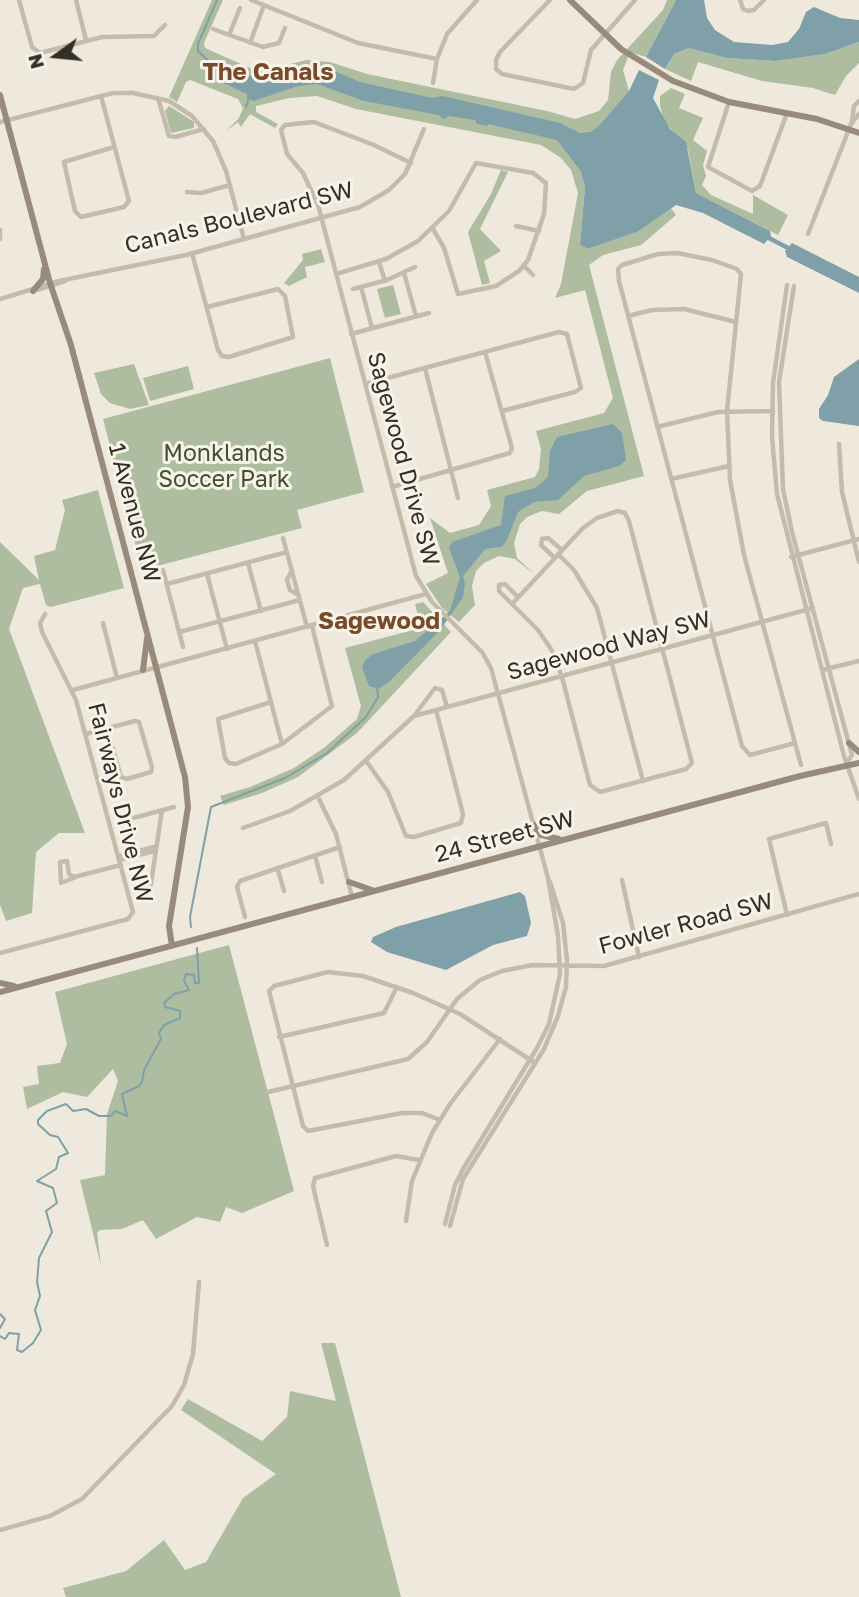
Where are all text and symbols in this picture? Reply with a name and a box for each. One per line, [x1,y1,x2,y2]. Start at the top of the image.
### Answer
north arrow [21,21,91,91]
text: N [22,52,48,72]
district label: The Canals [202,58,334,86]
street label: Canals Boulevard SW [122,176,356,260]
street label: Sagewood Drive SW [361,349,445,569]
street label: 1 Avenue NW [102,440,166,586]
park label: Monklands Soccer Park [158,440,290,494]
street label: Sagewood Way SW [504,606,714,686]
district label: Sagewood [318,607,440,635]
street label: Fairways Drive NW [82,700,158,906]
street label: 24 Street SW [432,805,578,869]
street label: Fowler Road SW [596,887,776,961]

